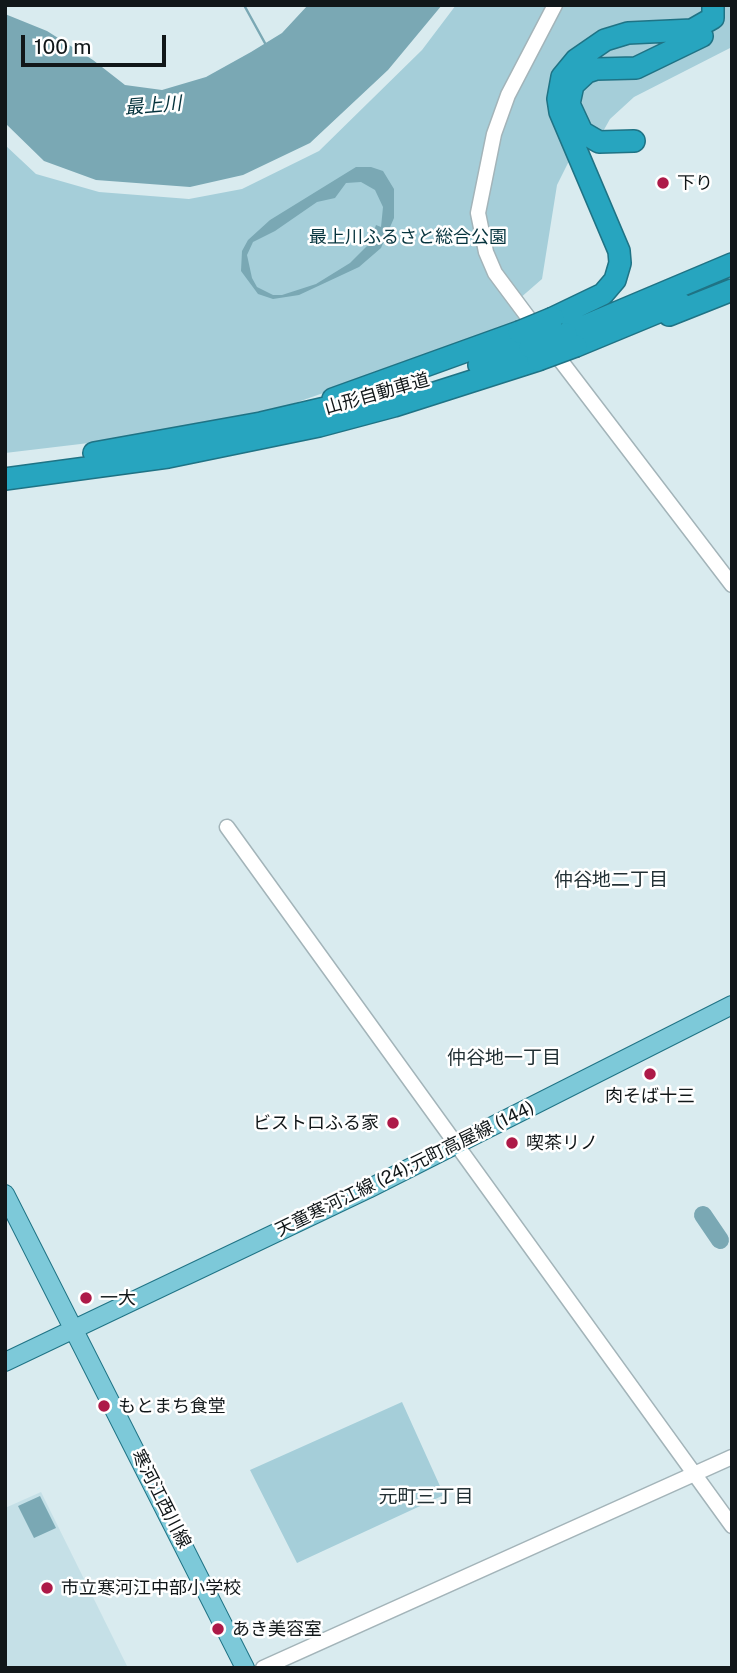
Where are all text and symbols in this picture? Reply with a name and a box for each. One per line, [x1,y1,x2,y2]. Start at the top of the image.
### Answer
scale bar [24,21,170,65]
text: 100 m [34,34,91,59]
water label: 最上川 [124,92,182,120]
place label: 下り [677,172,713,194]
marker: 下り [655,175,671,191]
park label: 最上川ふるさと総合公園 [309,226,507,248]
street label: 山形自動車道 [322,369,432,419]
district label: 仲谷地二丁目 [554,869,668,891]
district label: 仲谷地一丁目 [447,1047,561,1069]
marker: 肉そば十三 [642,1066,658,1082]
place label: 肉そば十三 [605,1085,695,1107]
street label: 天童寒河江線 (24);元町高屋線 (144) [272,1097,538,1241]
place label: ビストロふる家 [253,1112,379,1134]
marker: ビストロふる家 [385,1115,401,1131]
place label: 喫茶リノ [526,1132,598,1154]
marker: 喫茶リノ [504,1135,520,1151]
place label: 一大 [100,1287,136,1309]
marker: 一大 [78,1290,94,1306]
place label: もとまち食堂 [118,1395,226,1417]
marker: もとまち食堂 [96,1398,112,1414]
street label: 寒河江西川線 [127,1446,195,1552]
district label: 元町三丁目 [379,1486,473,1508]
place label: 市立寒河江中部小学校 [61,1577,241,1599]
marker: 市立寒河江中部小学校 [39,1580,55,1596]
place label: あき美容室 [232,1618,322,1640]
marker: あき美容室 [210,1621,226,1637]

